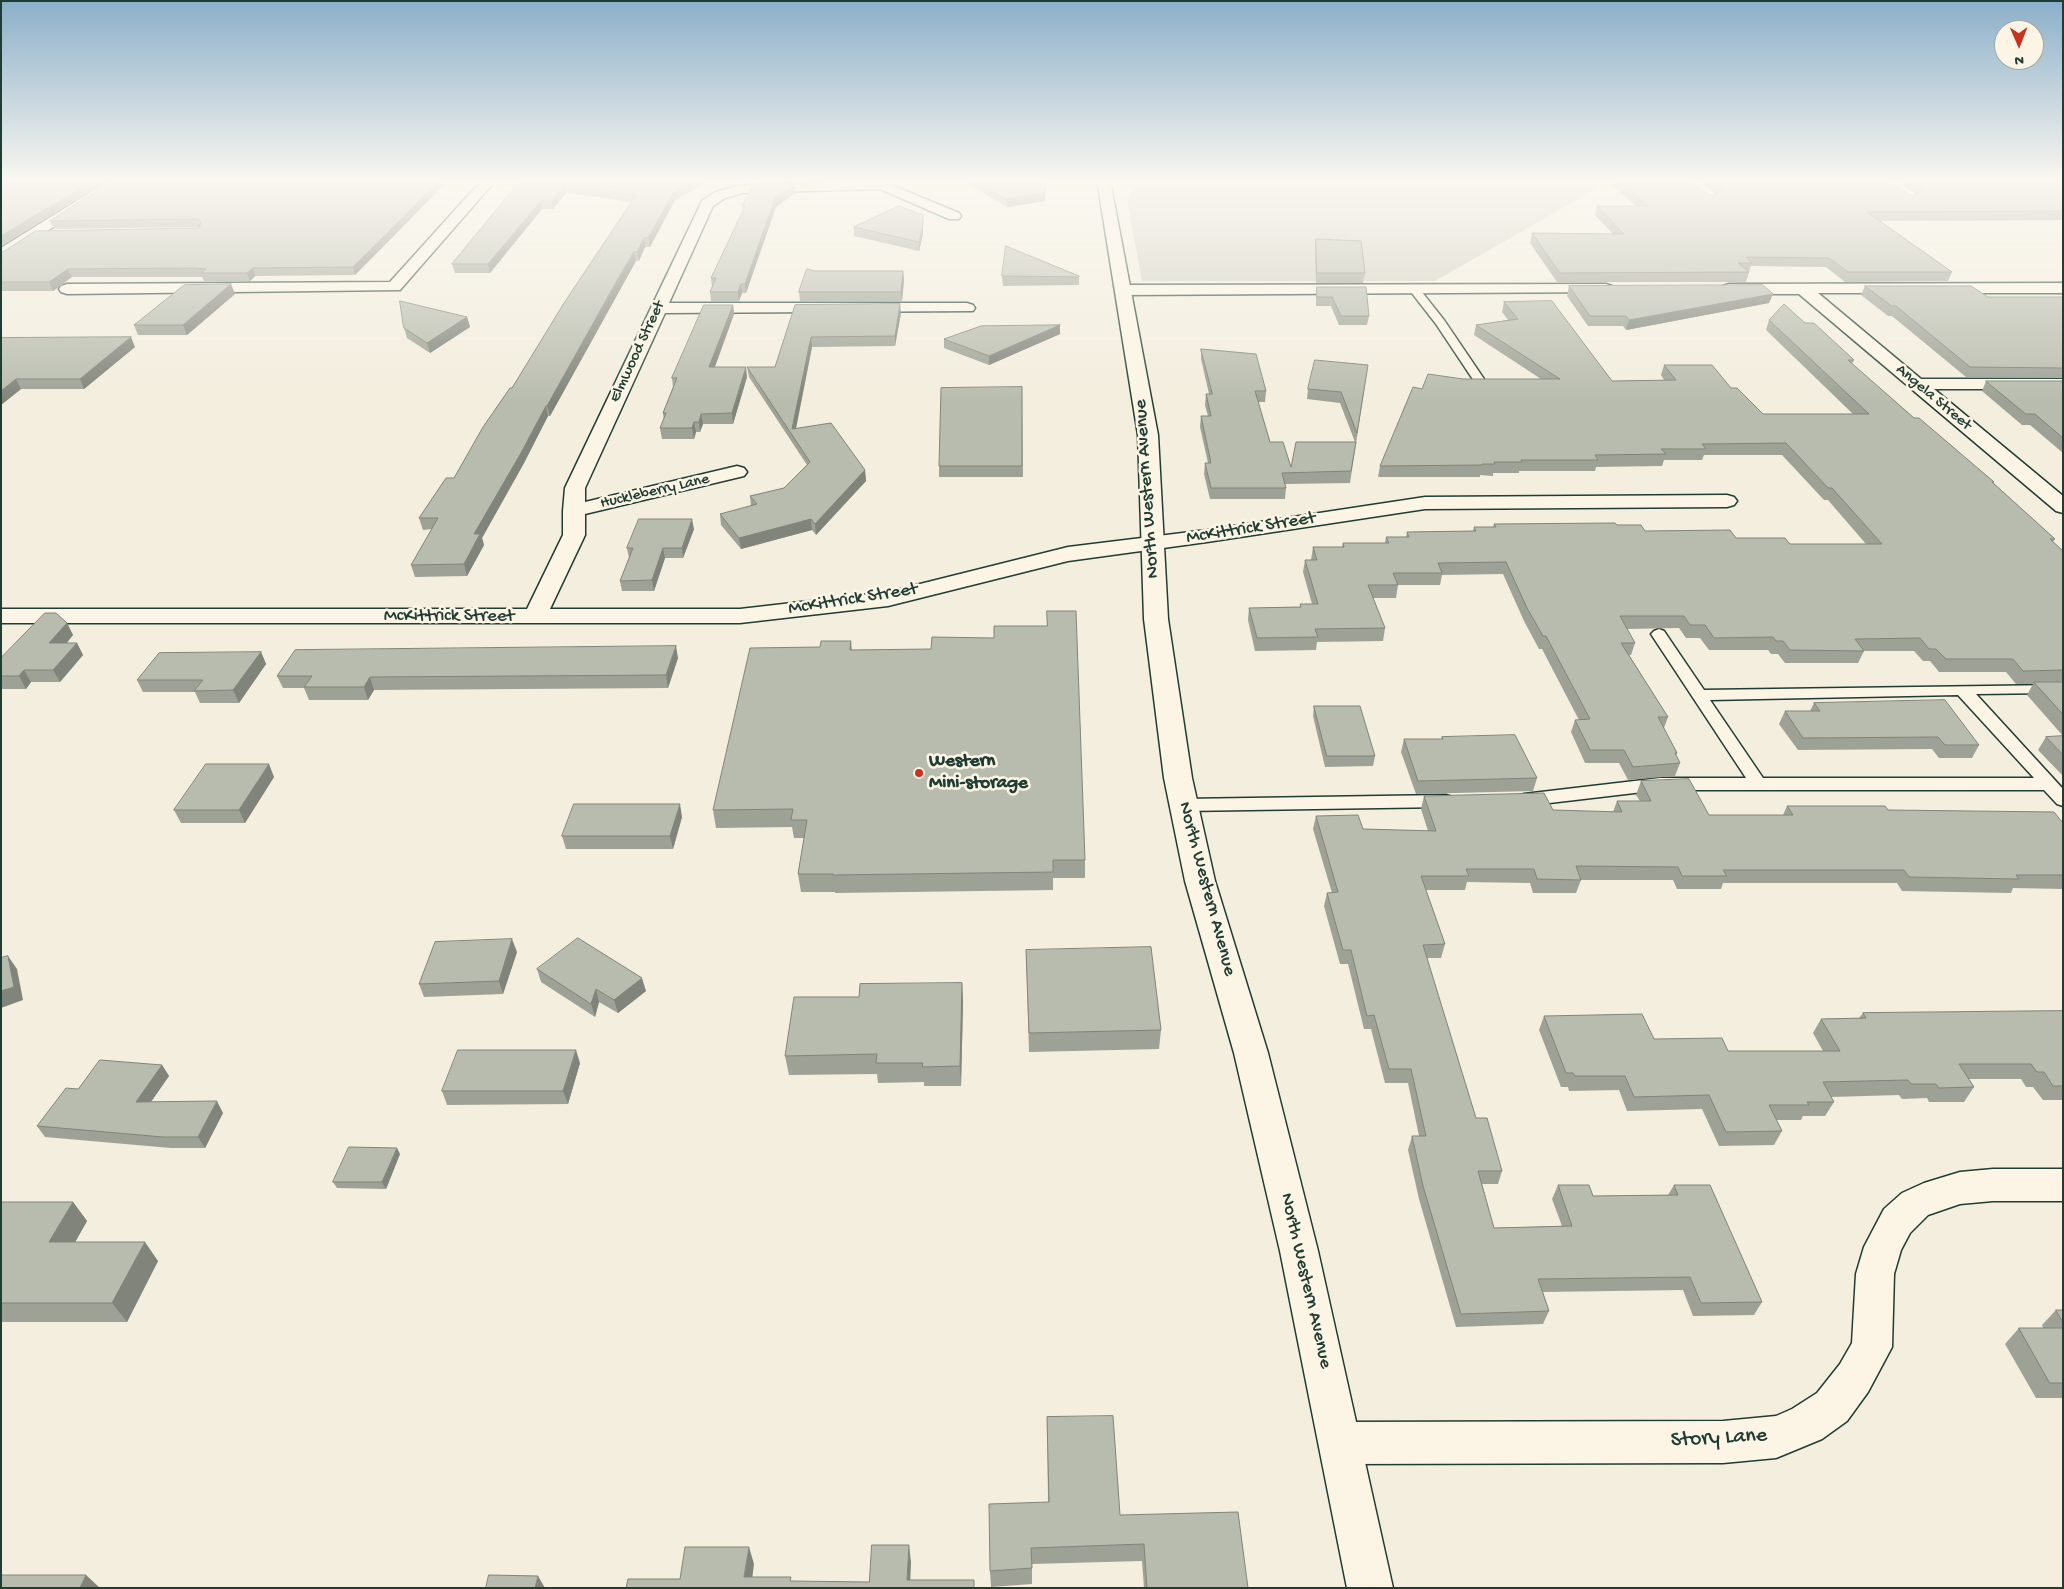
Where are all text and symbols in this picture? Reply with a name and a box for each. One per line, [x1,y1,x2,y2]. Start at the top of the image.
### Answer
north arrow [1994,20,2044,70]
text: N [2015,51,2024,68]
street label: Elmwood Street [606,298,670,406]
street label: Angela Street [1891,361,1975,435]
street label: North Western Avenue [1130,399,1166,579]
street label: Huckleberry Lane [599,470,711,514]
street label: McKittrick Street [1185,508,1317,550]
street label: McKittrick Street [787,579,919,621]
street label: McKittrick Street [384,606,514,628]
place label: Western Mini-storage [929,751,1028,795]
marker: Western Mini-storage [913,767,925,779]
street label: North Western Avenue [1172,799,1240,979]
street label: North Western Avenue [1274,1191,1336,1371]
street label: Story Lane [1670,1423,1768,1455]

